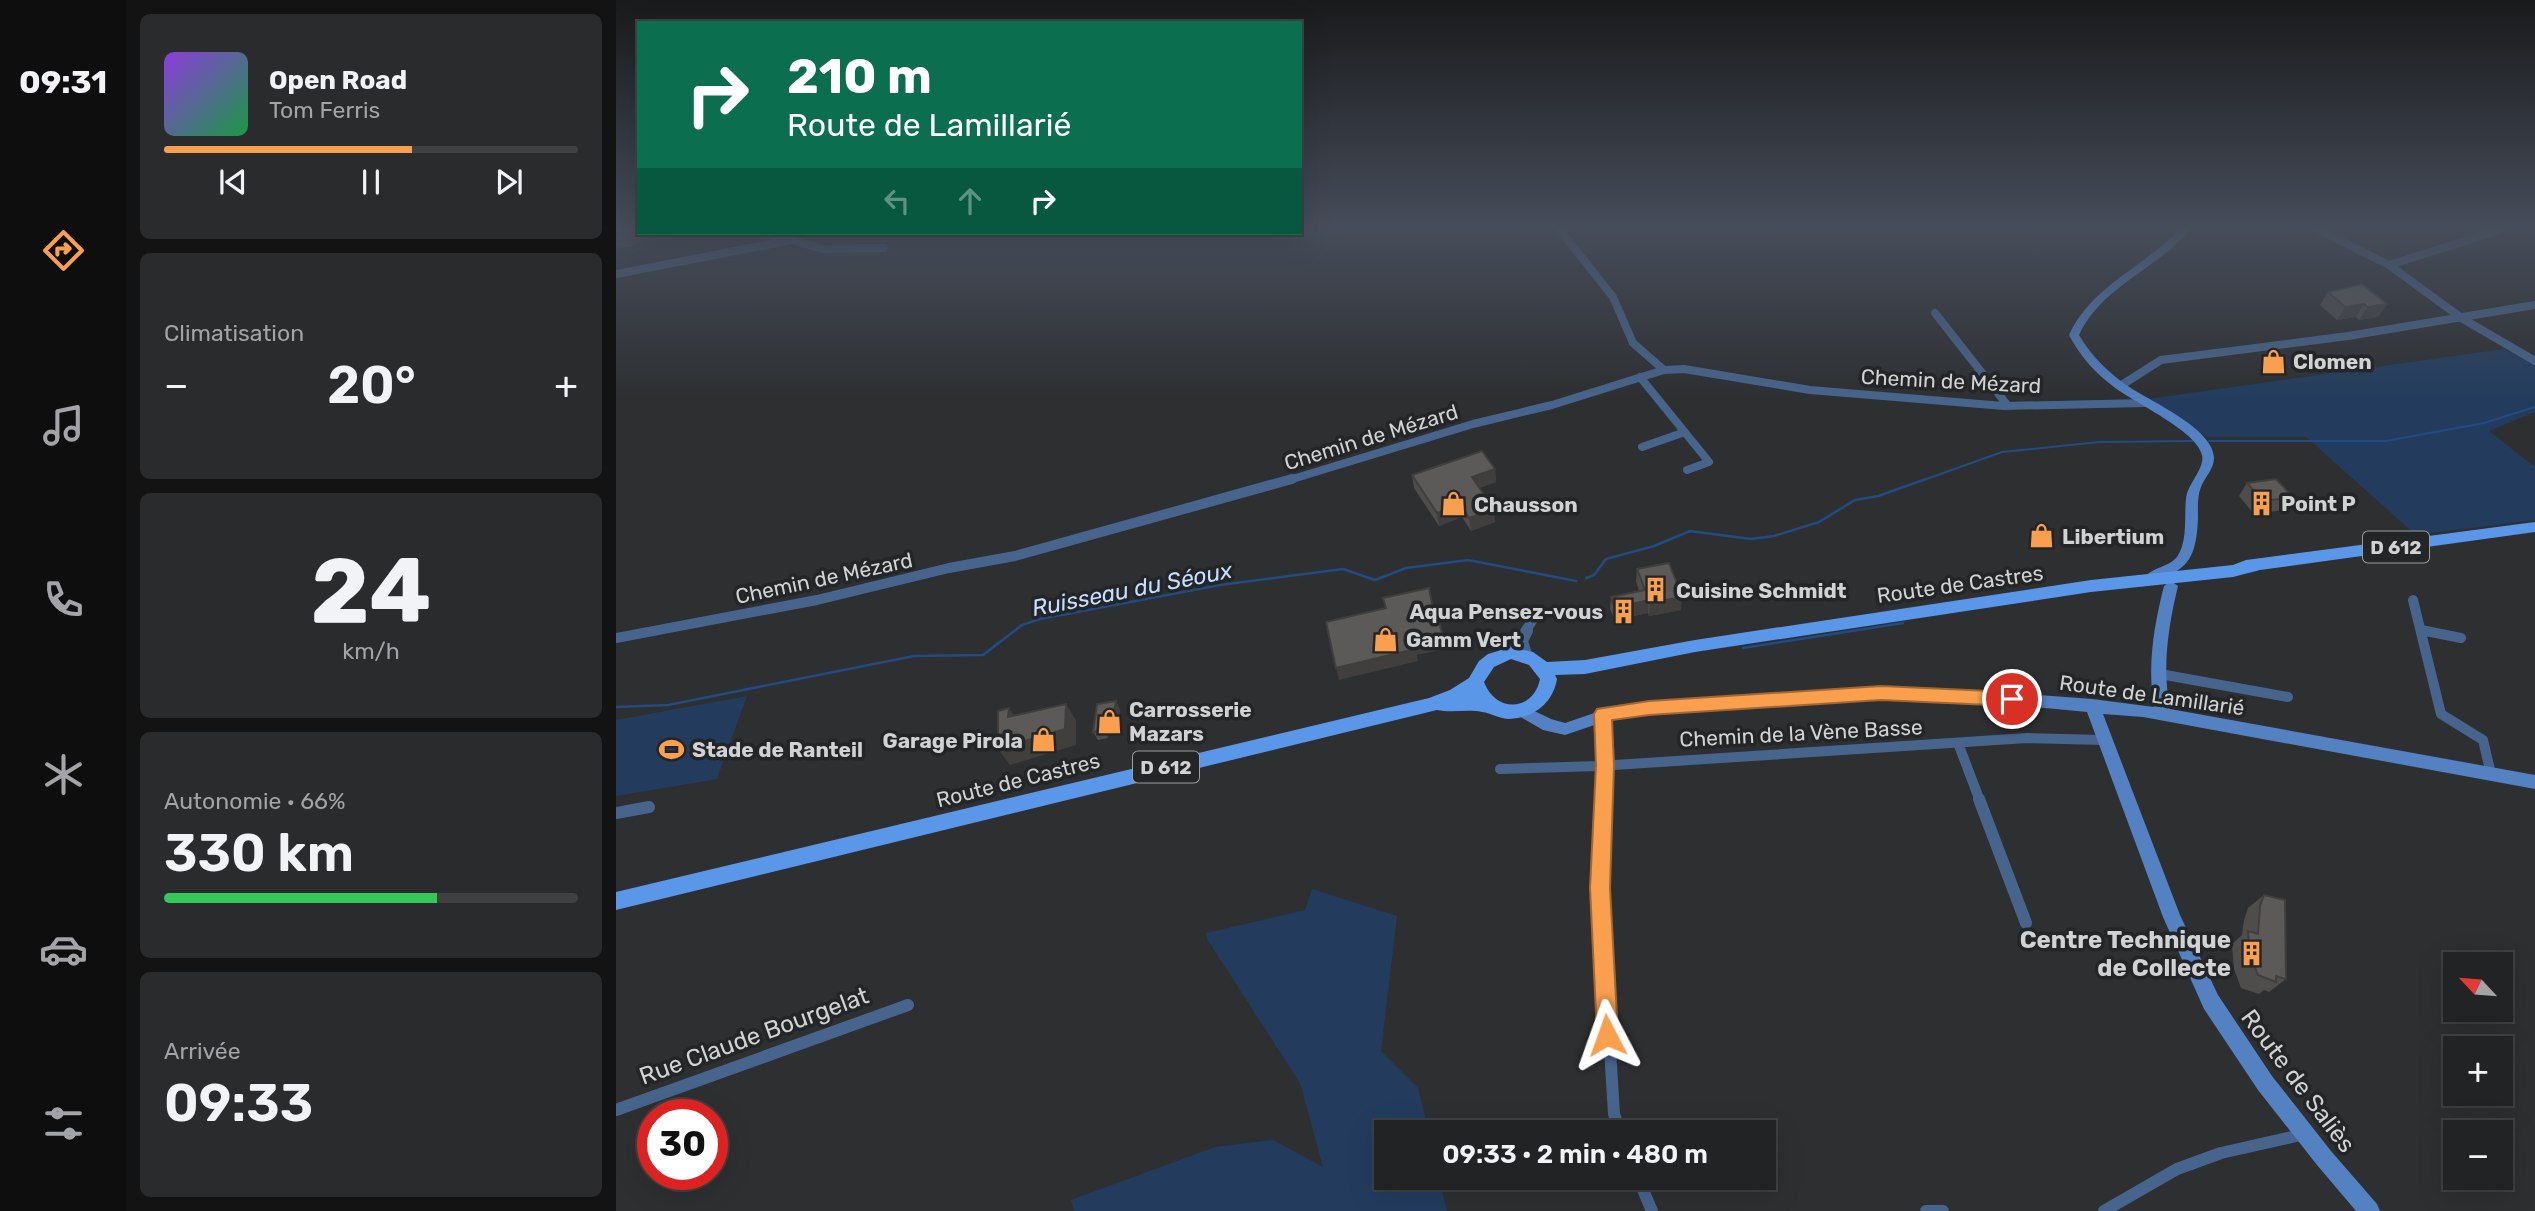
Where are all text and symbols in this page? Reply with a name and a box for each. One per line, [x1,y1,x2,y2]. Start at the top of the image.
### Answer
text: 210 m [787,47,932,105]
icon: right [672,49,763,140]
text: 09:31 [19,63,107,101]
text: Open Road [269,65,407,96]
text: Tom Ferris [269,96,380,124]
text: Route de Lamillarié [787,106,1071,144]
icon: previous [214,163,252,201]
icon: pause [352,163,390,201]
icon: next [490,163,528,201]
icon: left [878,182,916,220]
icon: ahead [951,182,989,220]
icon: right [1024,182,1062,220]
icon: directions [39,226,88,275]
text: Climatisation [164,319,304,347]
shop icon: Clomen [2259,347,2287,375]
place label: Clomen [2293,349,2372,374]
text: 20° [327,354,416,416]
text: − [164,362,189,408]
text: + [554,362,578,408]
street label: Chemin de Mézard [1860,364,2042,398]
street label: Chemin de Mézard [1281,399,1461,475]
icon: music [39,401,88,450]
building icon: Point P [2247,489,2275,517]
shop icon: Chausson [1440,490,1468,518]
place label: Point P [2281,491,2356,516]
place label: Chausson [1474,492,1578,517]
shop icon: Libertium [2028,522,2056,550]
place label: Libertium [2062,524,2164,549]
road number: D 612 [2363,532,2429,562]
text: 24 [311,537,431,645]
street label: Chemin de Mézard [733,547,915,609]
water label: Ruisseau du Séoux [1029,556,1235,622]
street label: Route de Castres [1875,560,2045,608]
icon: phone [39,575,88,624]
building icon: Cuisine Schmidt [1642,576,1670,604]
place label: Cuisine Schmidt [1676,578,1847,603]
building icon: Aqua Pensez-vous [1609,597,1637,625]
place label: Aqua Pensez-vous [1409,599,1603,624]
shop icon: Gamm Vert [1372,625,1400,653]
place label: Gamm Vert [1406,627,1521,652]
text: km/h [342,637,400,665]
pin [1982,669,2042,729]
street label: Route de Lamillarié [2058,670,2246,720]
icon: arrive [1993,680,2031,718]
place label: Carrosserie Mazars [1129,697,1252,746]
shop icon: Carrosserie Mazars [1095,707,1123,735]
street label: Chemin de la Vène Basse [1679,714,1923,752]
shop icon: Garage Pirola [1029,726,1057,754]
place label: Garage Pirola [883,728,1023,753]
sports icon: Stade de Ranteil [658,735,686,763]
place label: Stade de Ranteil [692,737,863,762]
street label: Route de Castres [934,748,1102,812]
icon: climate [39,750,88,799]
road number: D 612 [1133,752,1199,782]
text: Autonomie · 66% [164,787,345,815]
text: 330 km [164,822,354,884]
icon: car [39,925,88,974]
place label: Centre Technique de Collecte [2020,926,2231,982]
building icon: Centre Technique de Collecte [2237,940,2265,968]
north arrow [2443,952,2513,1022]
map controls [2443,952,2513,1190]
street label: Rue Claude Bourgelat [636,981,872,1091]
position arrow [1570,998,1644,1072]
street label: Route de Saliès [2235,1004,2361,1158]
button: + [2443,1036,2513,1106]
text: Arrivée [164,1037,241,1065]
text: 09:33 [164,1072,313,1134]
icon: filters [39,1099,88,1148]
speed limit sign: 30 [637,1099,728,1190]
button: − [2443,1120,2513,1190]
text: 09:33 · 2 min · 480 m [1442,1139,1708,1170]

